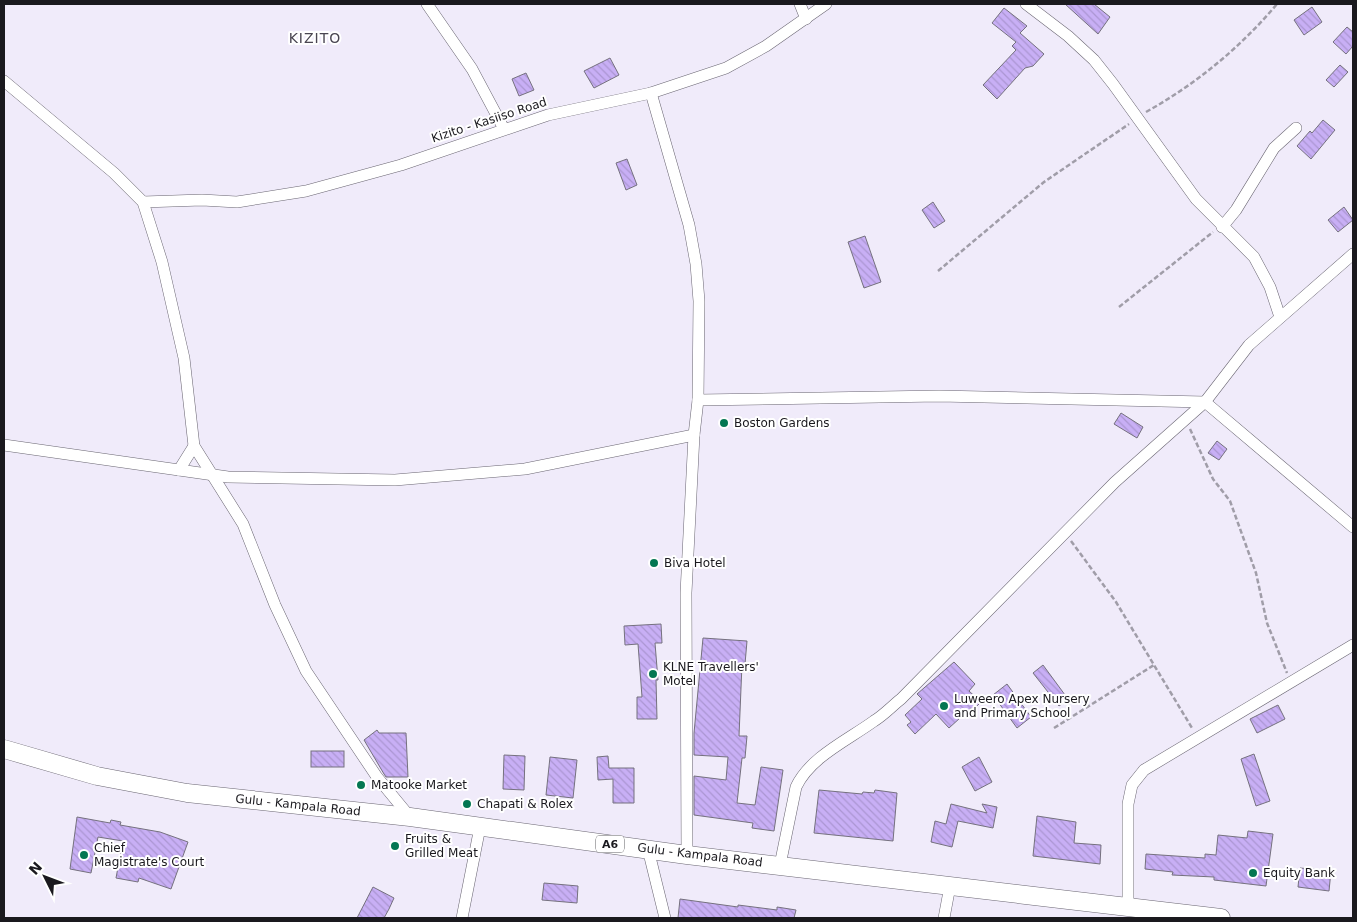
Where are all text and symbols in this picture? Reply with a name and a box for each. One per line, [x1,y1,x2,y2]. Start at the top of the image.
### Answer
district label: KIZITO [289,30,341,46]
street label: Kizito - Kasiiso Road [430,95,548,145]
place label: Boston Gardens [734,416,830,430]
marker: Boston Gardens [718,417,730,429]
place label: Biva Hotel [664,556,726,570]
marker: Biva Hotel [648,557,660,569]
place label: KLNE Travellers' Motel [663,660,759,688]
marker: KLNE Travellers' Motel [647,668,659,680]
place label: Luweero Apex Nursery and Primary School [954,692,1090,720]
marker: Luweero Apex Nursery and Primary School [938,700,950,712]
place label: Matooke Market [371,778,467,792]
marker: Matooke Market [355,779,367,791]
street label: Gulu - Kampala Road [235,791,361,819]
place label: Chapati & Rolex [477,797,573,811]
marker: Chapati & Rolex [461,798,473,810]
place label: Fruits & Grilled Meat [405,832,478,860]
road number: A6 [596,836,624,852]
marker: Fruits & Grilled Meat [389,840,401,852]
street label: Gulu - Kampala Road [637,840,763,870]
place label: Chief Magistrate's Court [94,841,205,869]
marker: Chief Magistrate's Court [78,849,90,861]
north arrow [20,852,70,902]
text: N [25,859,45,878]
place label: Equity Bank [1263,866,1335,880]
marker: Equity Bank [1247,867,1259,879]

